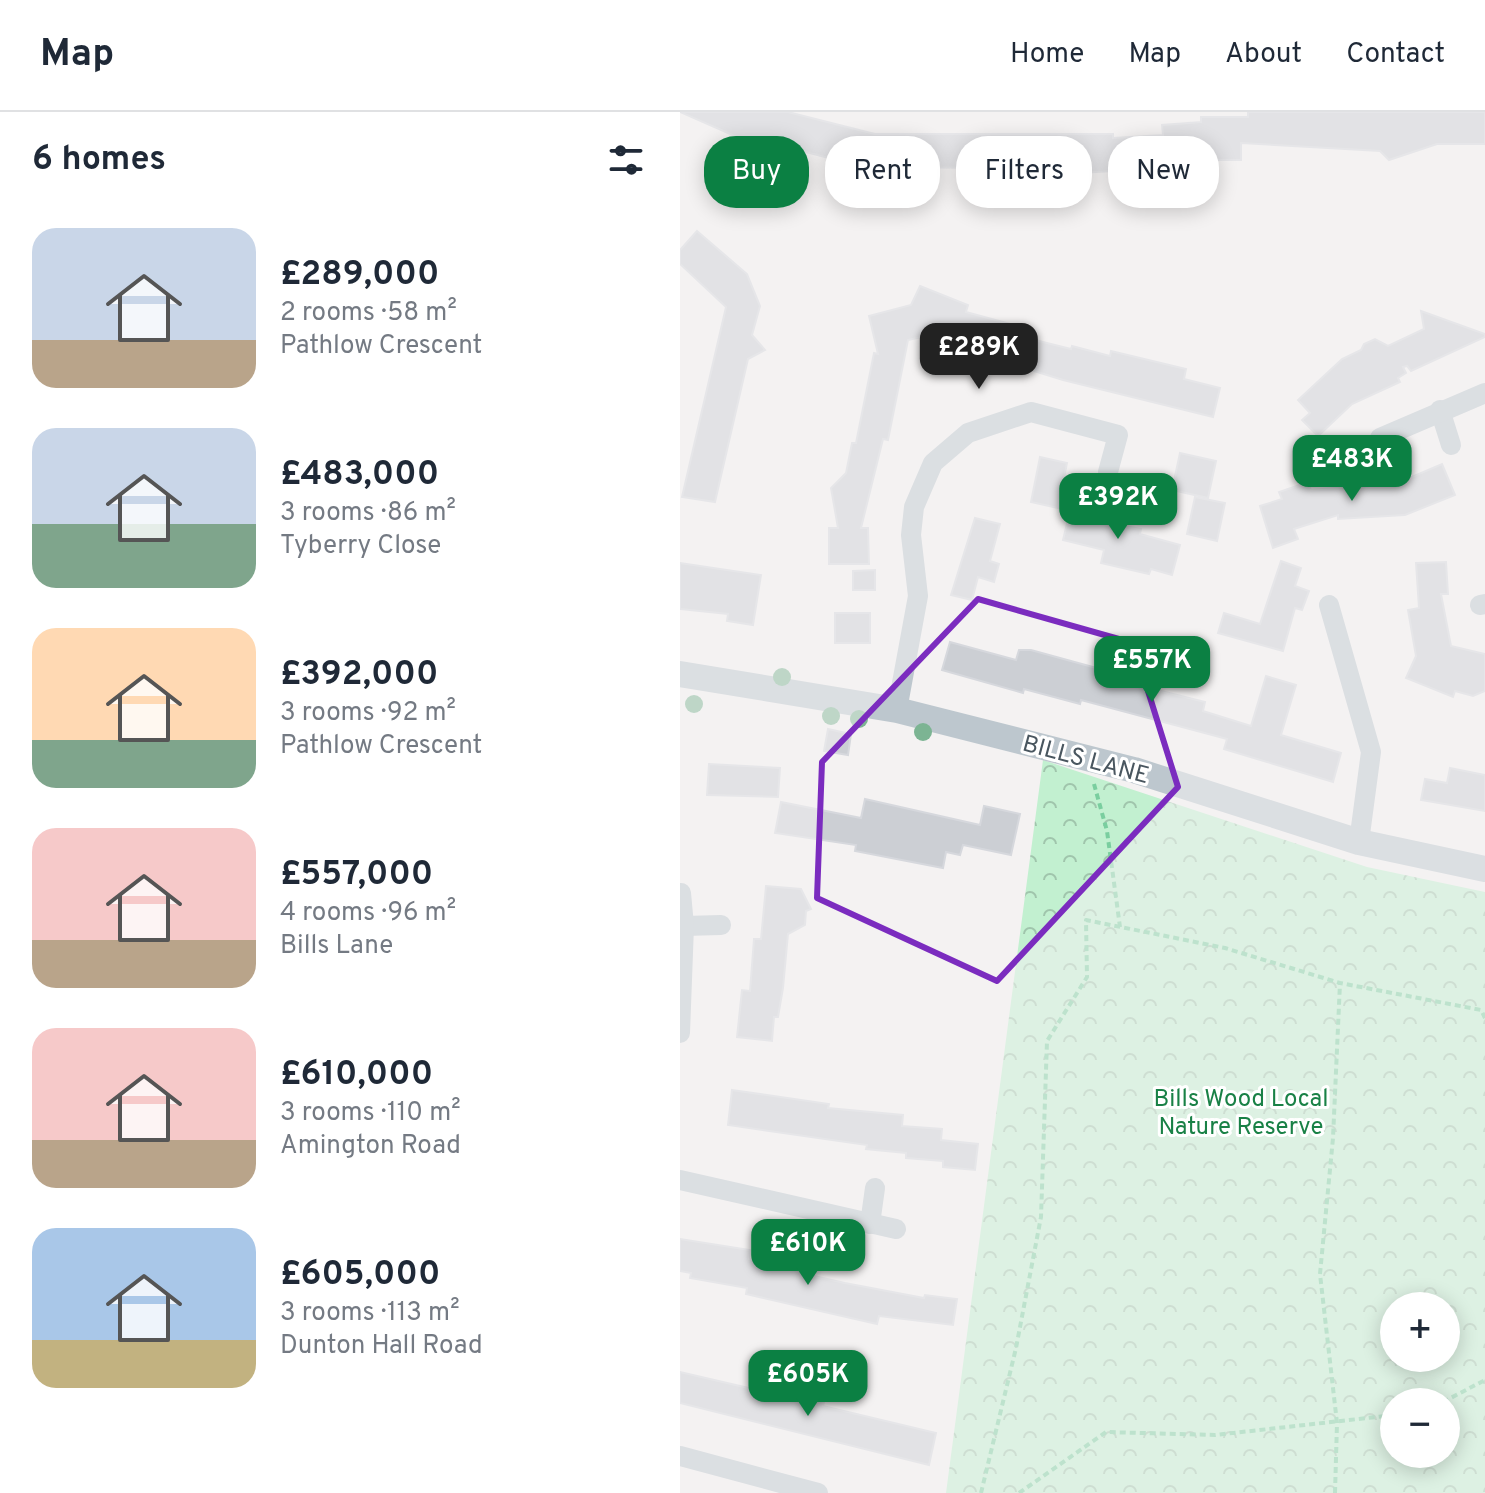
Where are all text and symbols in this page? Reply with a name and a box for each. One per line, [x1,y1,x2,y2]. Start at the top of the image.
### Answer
text: Map [40,31,114,80]
text: Home [1010,37,1084,73]
text: Map [1128,37,1181,73]
text: About [1225,37,1302,73]
text: Contact [1346,37,1445,73]
chip: Buy [704,136,809,208]
chip: Rent [825,136,940,208]
chip: Filters [956,136,1092,208]
chip: New [1108,136,1219,208]
icon: filters [604,138,648,182]
text: 6 homes [32,139,166,182]
text: £289,000 [280,254,439,297]
icon: home [96,260,192,356]
text: 2 rooms · 58 m² [280,297,457,330]
pin: £289K [923,323,1035,391]
text: Pathlow Crescent [280,330,482,363]
text: £289K [938,332,1020,365]
pin: £483K [1296,435,1408,503]
text: £483K [1311,444,1393,477]
text: £483,000 [280,454,439,497]
icon: home [96,460,192,556]
pin: £392K [1062,473,1174,541]
text: £392K [1077,482,1159,515]
text: 3 rooms · 86 m² [280,497,456,530]
text: Tyberry Close [280,530,441,563]
pin: £557K [1096,636,1208,704]
text: £557K [1112,645,1192,678]
text: £392,000 [280,654,438,697]
icon: home [96,660,192,756]
text: 3 rooms · 92 m² [280,697,456,730]
text: Pathlow Crescent [280,730,482,763]
street label: BILLS LANE [1019,730,1152,792]
text: £557,000 [280,854,433,897]
icon: home [96,860,192,956]
text: 4 rooms · 96 m² [280,897,456,930]
text: Bills Lane [280,930,393,963]
text: £610,000 [280,1054,433,1097]
icon: home [96,1060,192,1156]
park label: Bills Wood Local Nature Reserve [1153,1085,1329,1143]
text: 3 rooms · 110 m² [280,1097,461,1130]
text: Amington Road [280,1130,461,1163]
pin: £610K [752,1219,864,1287]
text: £610K [769,1228,847,1261]
text: £605,000 [280,1254,440,1297]
icon: home [96,1260,192,1356]
map controls [1380,1292,1460,1468]
button: + [1380,1292,1460,1372]
text: 3 rooms · 113 m² [280,1297,460,1330]
text: Dunton Hall Road [280,1330,483,1363]
pin: £605K [752,1350,864,1418]
text: £605K [766,1359,850,1392]
button: − [1380,1388,1460,1468]

